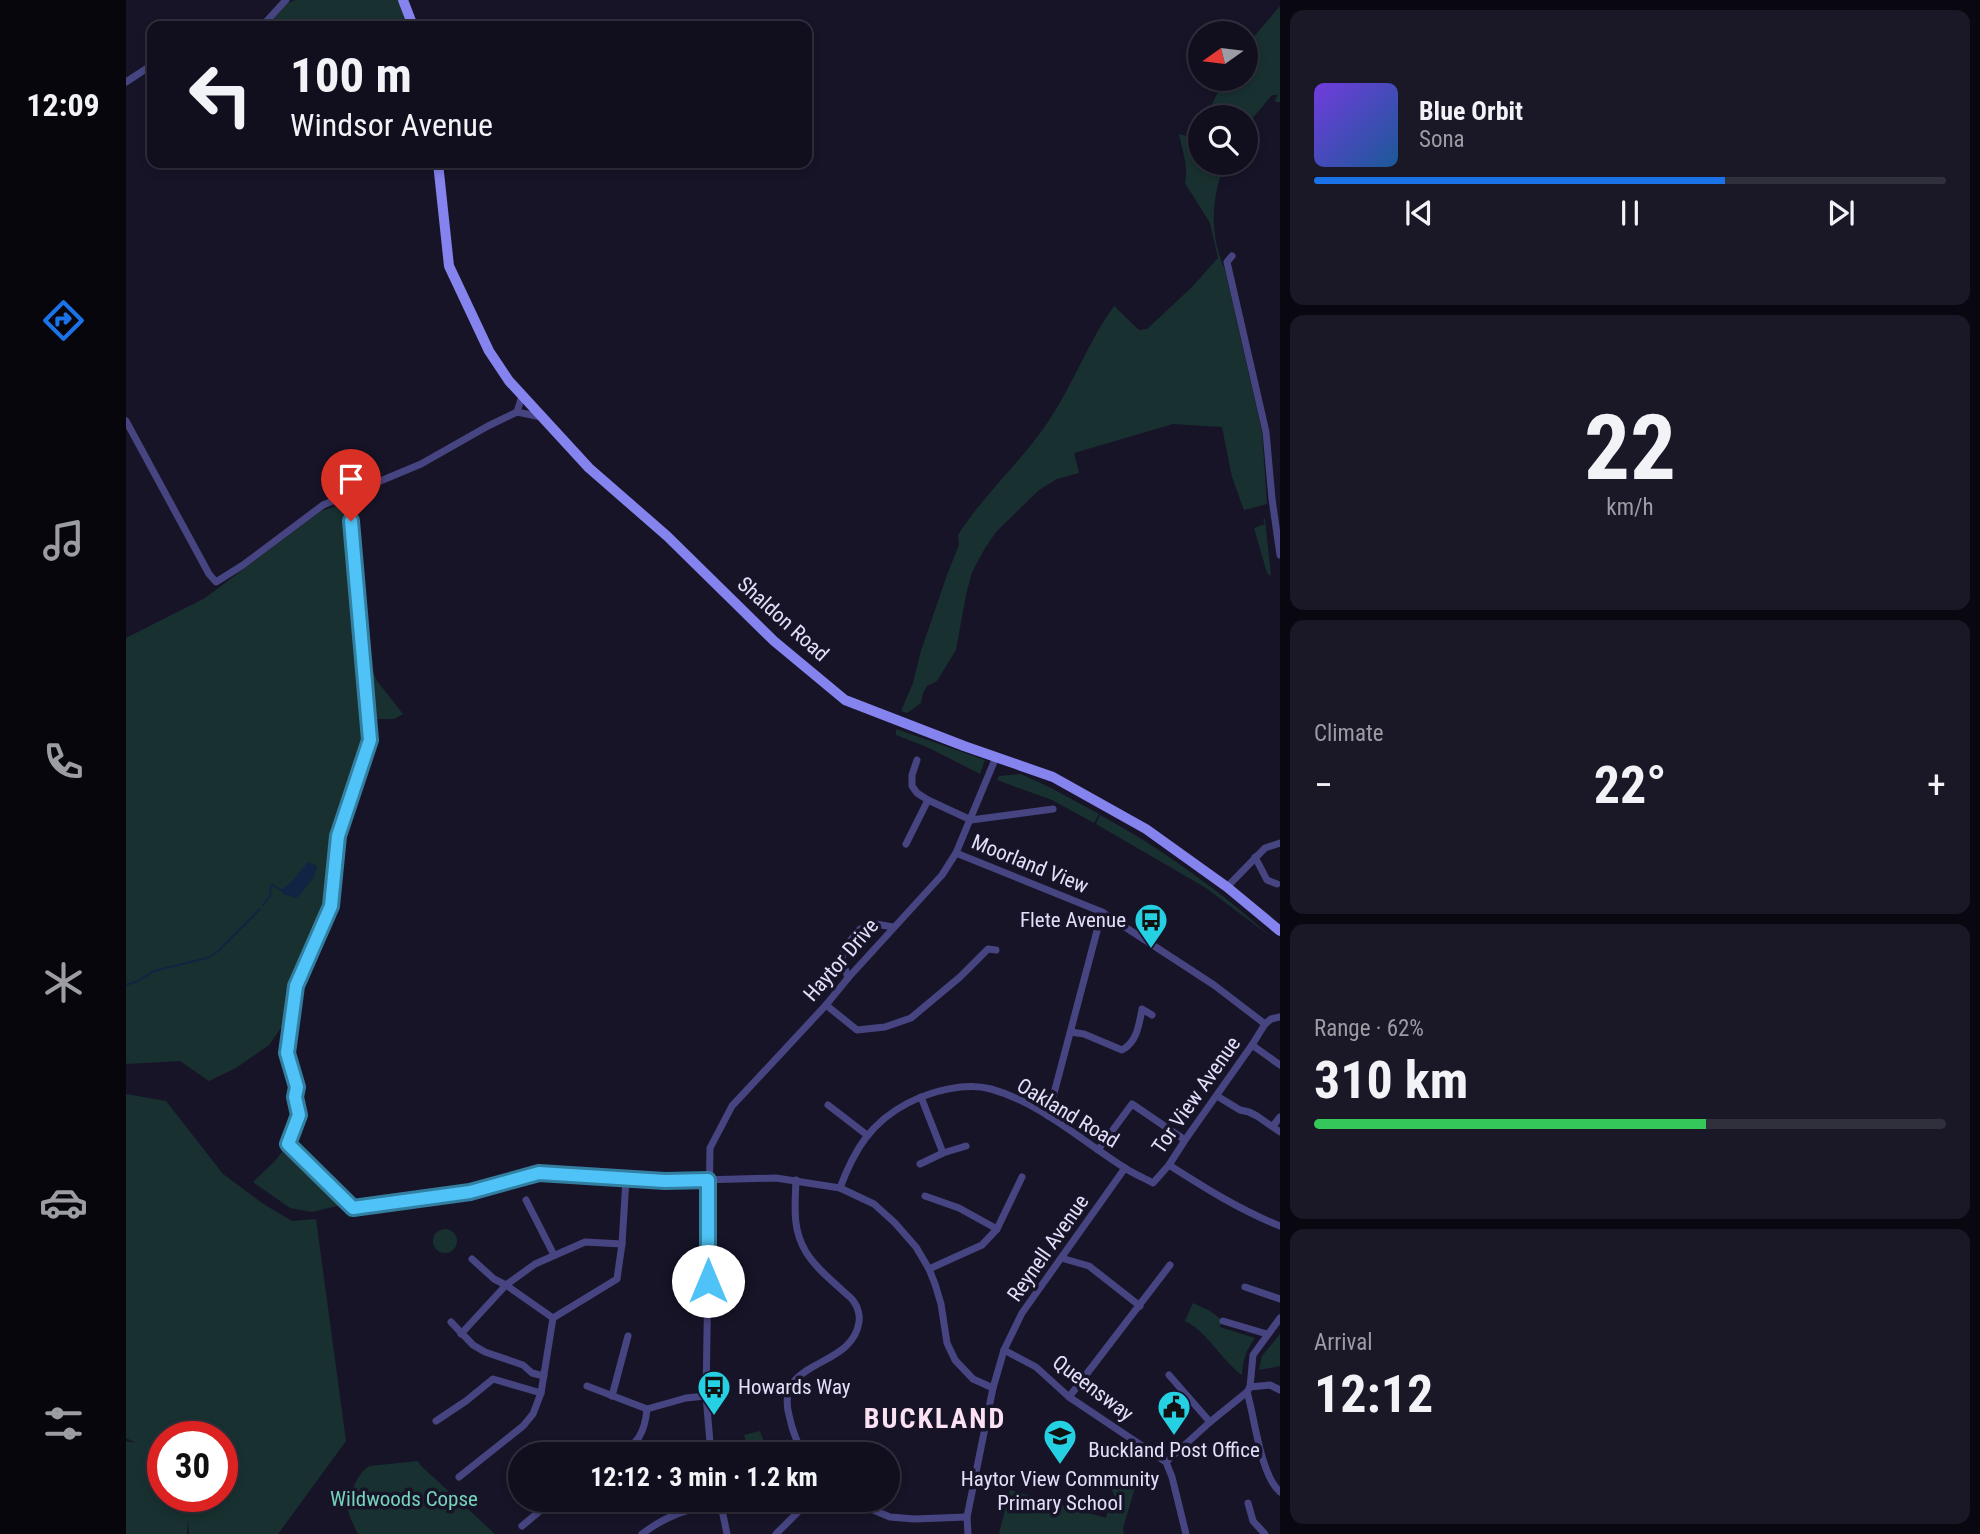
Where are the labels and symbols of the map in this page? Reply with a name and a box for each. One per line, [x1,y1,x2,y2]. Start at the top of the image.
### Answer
north arrow [1188,21,1258,91]
pin [321,449,381,521]
street label: Shaldon Road [733,572,833,666]
street label: Moorland View [968,830,1092,898]
bus stop icon: Flete Avenue [1132,901,1170,950]
place label: Flete Avenue [1020,908,1126,932]
street label: Haytor Drive [799,914,883,1006]
street label: Tor View Avenue [1147,1032,1245,1158]
street label: Oakland Road [1013,1073,1123,1153]
street label: Reynell Avenue [1002,1190,1094,1306]
position arrow [671,1244,745,1318]
street label: Queensway [1048,1350,1138,1426]
bus stop icon: Howards Way [695,1368,733,1417]
place label: Howards Way [738,1375,851,1399]
public building icon: Buckland Post Office [1155,1388,1193,1437]
district label: BUCKLAND [864,1402,1006,1435]
school or university icon: Haytor View Community Primary School [1041,1417,1079,1466]
speed limit sign: 30 [147,1421,238,1512]
place label: Buckland Post Office [1088,1438,1260,1462]
place label: Haytor View Community Primary School [961,1467,1160,1515]
park label: Wildwoods Copse [330,1487,478,1511]

